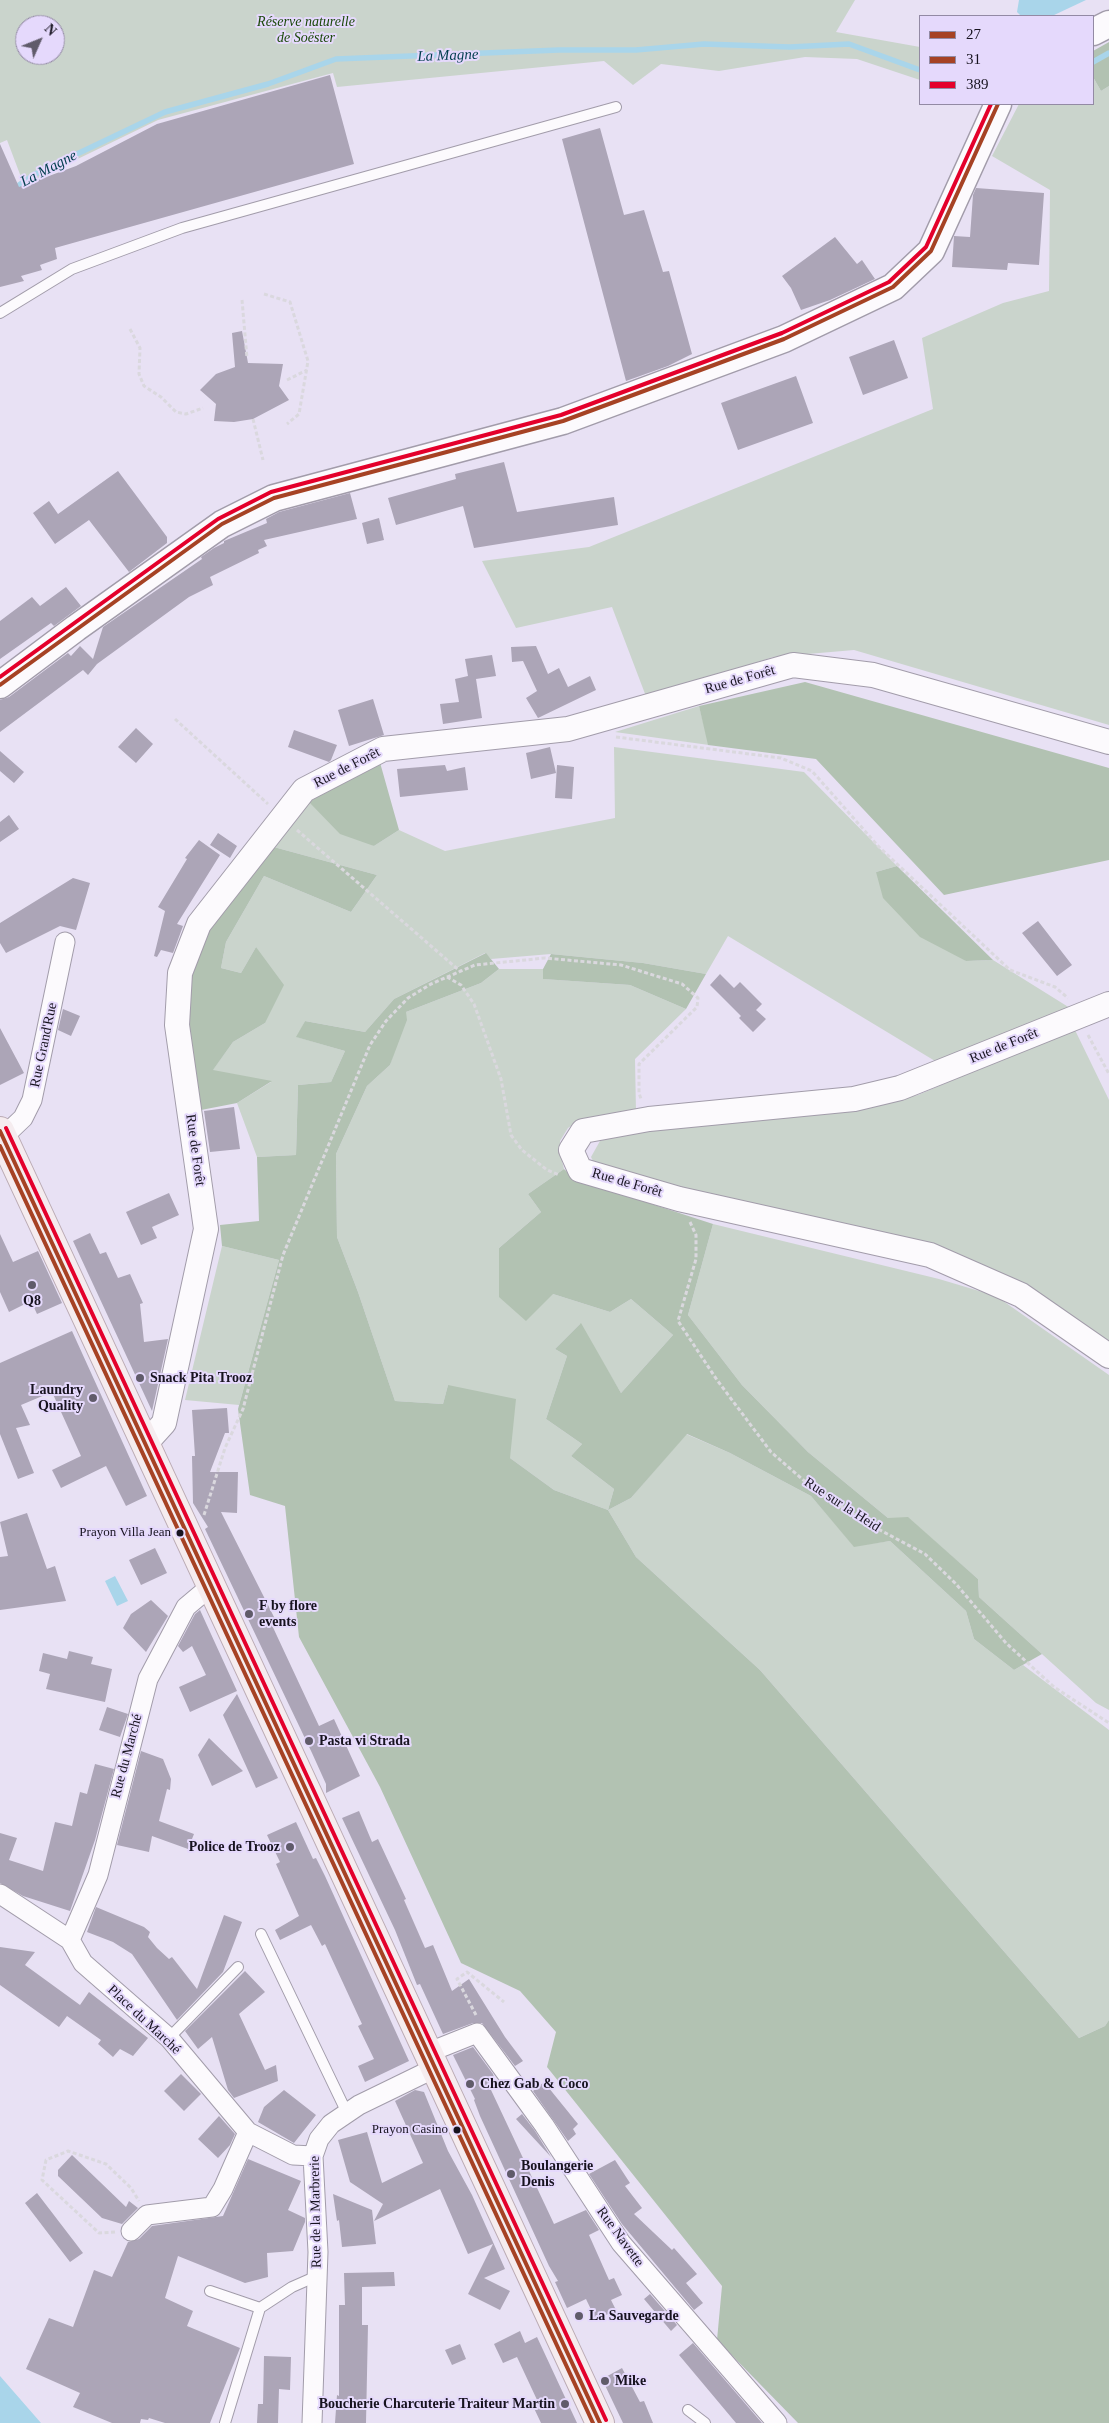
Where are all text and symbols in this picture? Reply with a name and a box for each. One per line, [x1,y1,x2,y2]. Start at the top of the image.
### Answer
park label: Réserve naturelle de Soëster [257,14,355,46]
north arrow [15,15,65,65]
legend [919,15,1094,105]
text: N [42,21,59,39]
text: 27 [966,26,981,42]
water label: La Magne [417,46,479,66]
text: 31 [966,51,981,67]
text: 389 [966,76,989,92]
water label: La Magne [18,147,80,191]
street label: Rue de Forêt [703,662,777,698]
street label: Rue de Forêt [311,744,383,792]
street label: Rue Grand'Rue [27,1001,61,1089]
street label: Rue de Forêt [967,1025,1041,1067]
street label: Rue de Forêt [182,1113,208,1187]
street label: Rue de Forêt [590,1165,664,1201]
marker: Q8 [26,1279,38,1291]
place label: Q8 [23,1293,41,1309]
place label: Snack Pita Trooz [150,1370,252,1386]
marker: Snack Pita Trooz [134,1372,146,1384]
place label: Laundry Quality [30,1382,83,1414]
marker: Laundry Quality [87,1392,99,1404]
street label: Rue sur la Heid [801,1474,883,1536]
place label: Prayon Villa Jean [79,1525,171,1541]
marker: Prayon Villa Jean [175,1528,185,1538]
place label: F by flore events [259,1598,317,1630]
marker: F by flore events [243,1608,255,1620]
street label: Rue du Marché [108,1712,146,1800]
place label: Pasta vi Strada [319,1733,410,1749]
marker: Pasta vi Strada [303,1735,315,1747]
place label: Police de Trooz [189,1839,280,1855]
marker: Police de Trooz [284,1841,296,1853]
street label: Place du Marché [104,1982,184,2058]
place label: Chez Gab & Coco [480,2076,588,2092]
marker: Chez Gab & Coco [464,2078,476,2090]
place label: Prayon Casino [372,2122,448,2138]
marker: Prayon Casino [452,2125,462,2135]
street label: Rue de la Marbrerie [307,2156,325,2268]
place label: Boulangerie Denis [521,2158,593,2190]
marker: Boulangerie Denis [505,2168,517,2180]
street label: Rue Navette [593,2204,647,2270]
place label: La Sauvegarde [589,2308,679,2324]
marker: La Sauvegarde [573,2310,585,2322]
place label: Mike [615,2373,646,2389]
marker: Mike [599,2375,611,2387]
place label: Boucherie Charcuterie Traiteur Martin [319,2396,555,2412]
marker: Boucherie Charcuterie Traiteur Martin [559,2398,571,2410]

